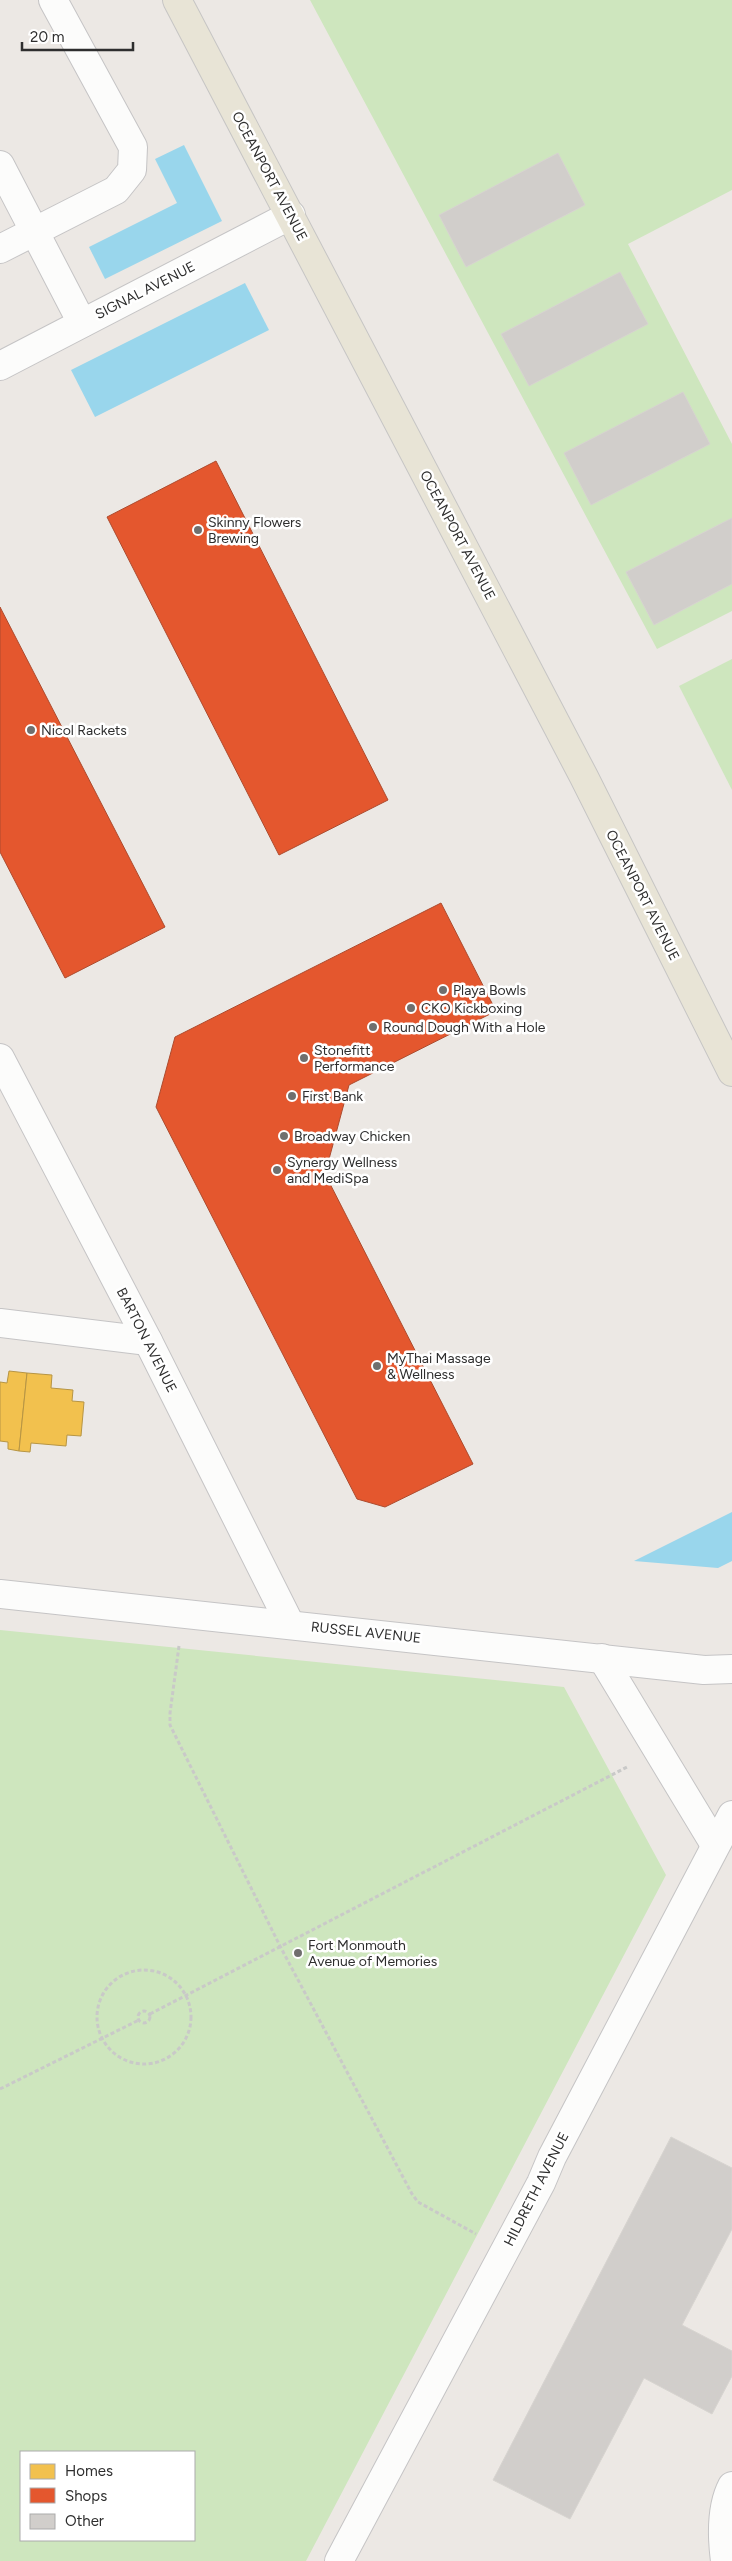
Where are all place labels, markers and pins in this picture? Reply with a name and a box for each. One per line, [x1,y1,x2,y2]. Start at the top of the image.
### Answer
place label: Skinny Flowers Brewing [208,514,301,547]
marker: Skinny Flowers Brewing [192,524,204,536]
place label: Nicol Rackets [41,722,127,739]
marker: Nicol Rackets [25,724,37,736]
place label: Playa Bowls [453,982,526,999]
marker: Playa Bowls [437,984,449,996]
place label: CKO Kickboxing [421,1000,522,1017]
marker: CKO Kickboxing [405,1002,417,1014]
place label: Round Dough With a Hole [383,1019,546,1036]
marker: Round Dough With a Hole [367,1021,379,1033]
place label: Stonefitt Performance [314,1042,395,1075]
marker: Stonefitt Performance [298,1052,310,1064]
place label: First Bank [302,1088,363,1105]
marker: First Bank [286,1090,298,1102]
place label: Broadway Chicken [294,1128,410,1145]
marker: Broadway Chicken [278,1130,290,1142]
place label: Synergy Wellness and MediSpa [287,1154,397,1187]
marker: Synergy Wellness and MediSpa [271,1164,283,1176]
place label: MyThai Massage & Wellness [387,1350,491,1383]
marker: MyThai Massage & Wellness [371,1360,383,1372]
place label: Fort Monmouth Avenue of Memories [308,1937,437,1970]
marker: Fort Monmouth Avenue of Memories [292,1947,304,1959]

